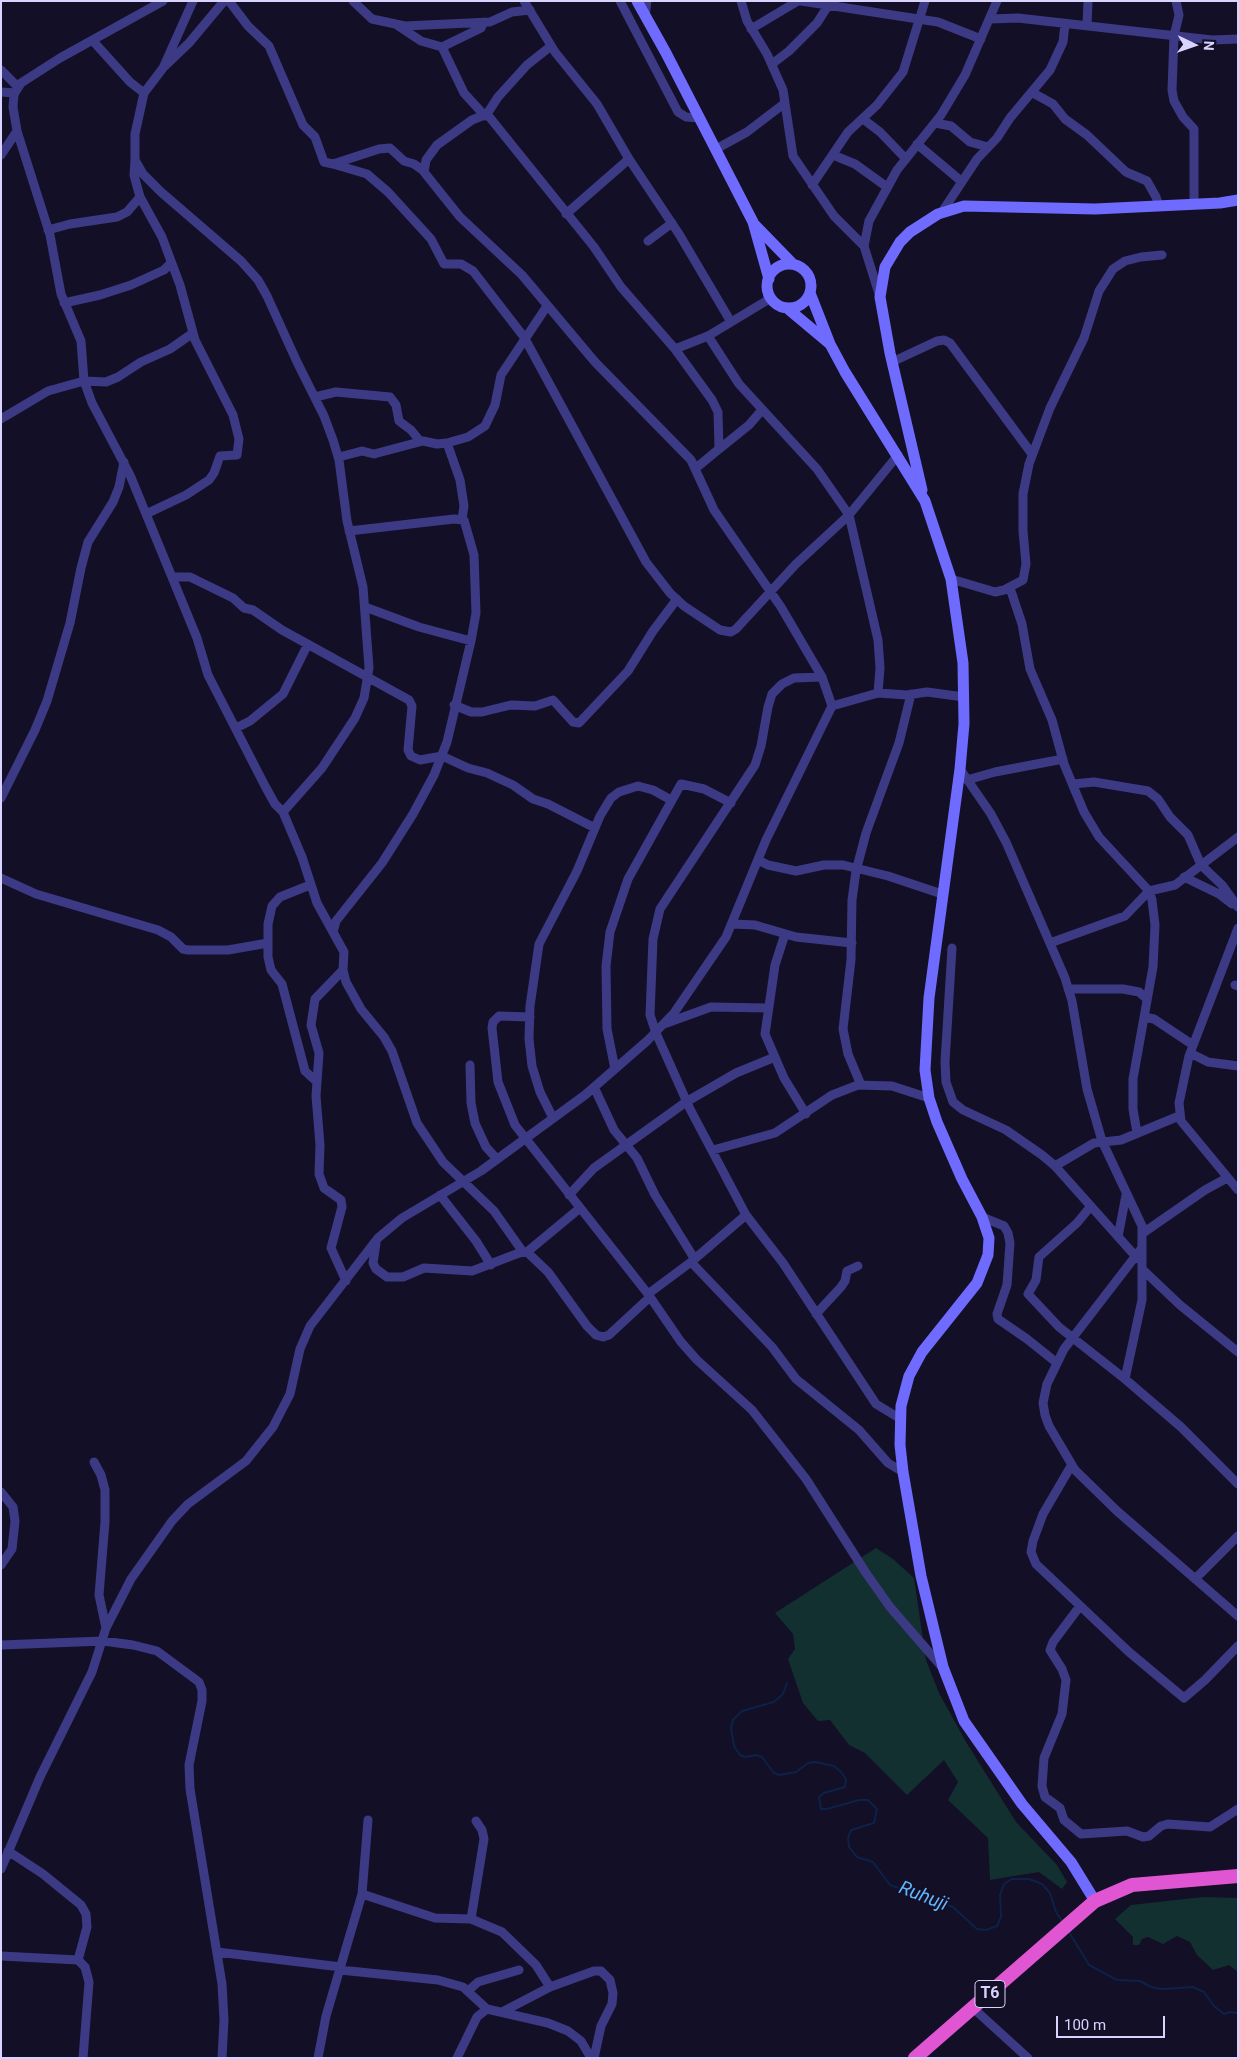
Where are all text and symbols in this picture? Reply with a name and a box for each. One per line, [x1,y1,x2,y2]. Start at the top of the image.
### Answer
north arrow [1169,20,1219,70]
text: N [1201,40,1217,51]
water label: Ruhuji [895,1877,951,1917]
road number: T6 [975,1980,1005,2008]
scale bar [1059,2006,1168,2038]
text: 100 m [1064,2016,1106,2034]

